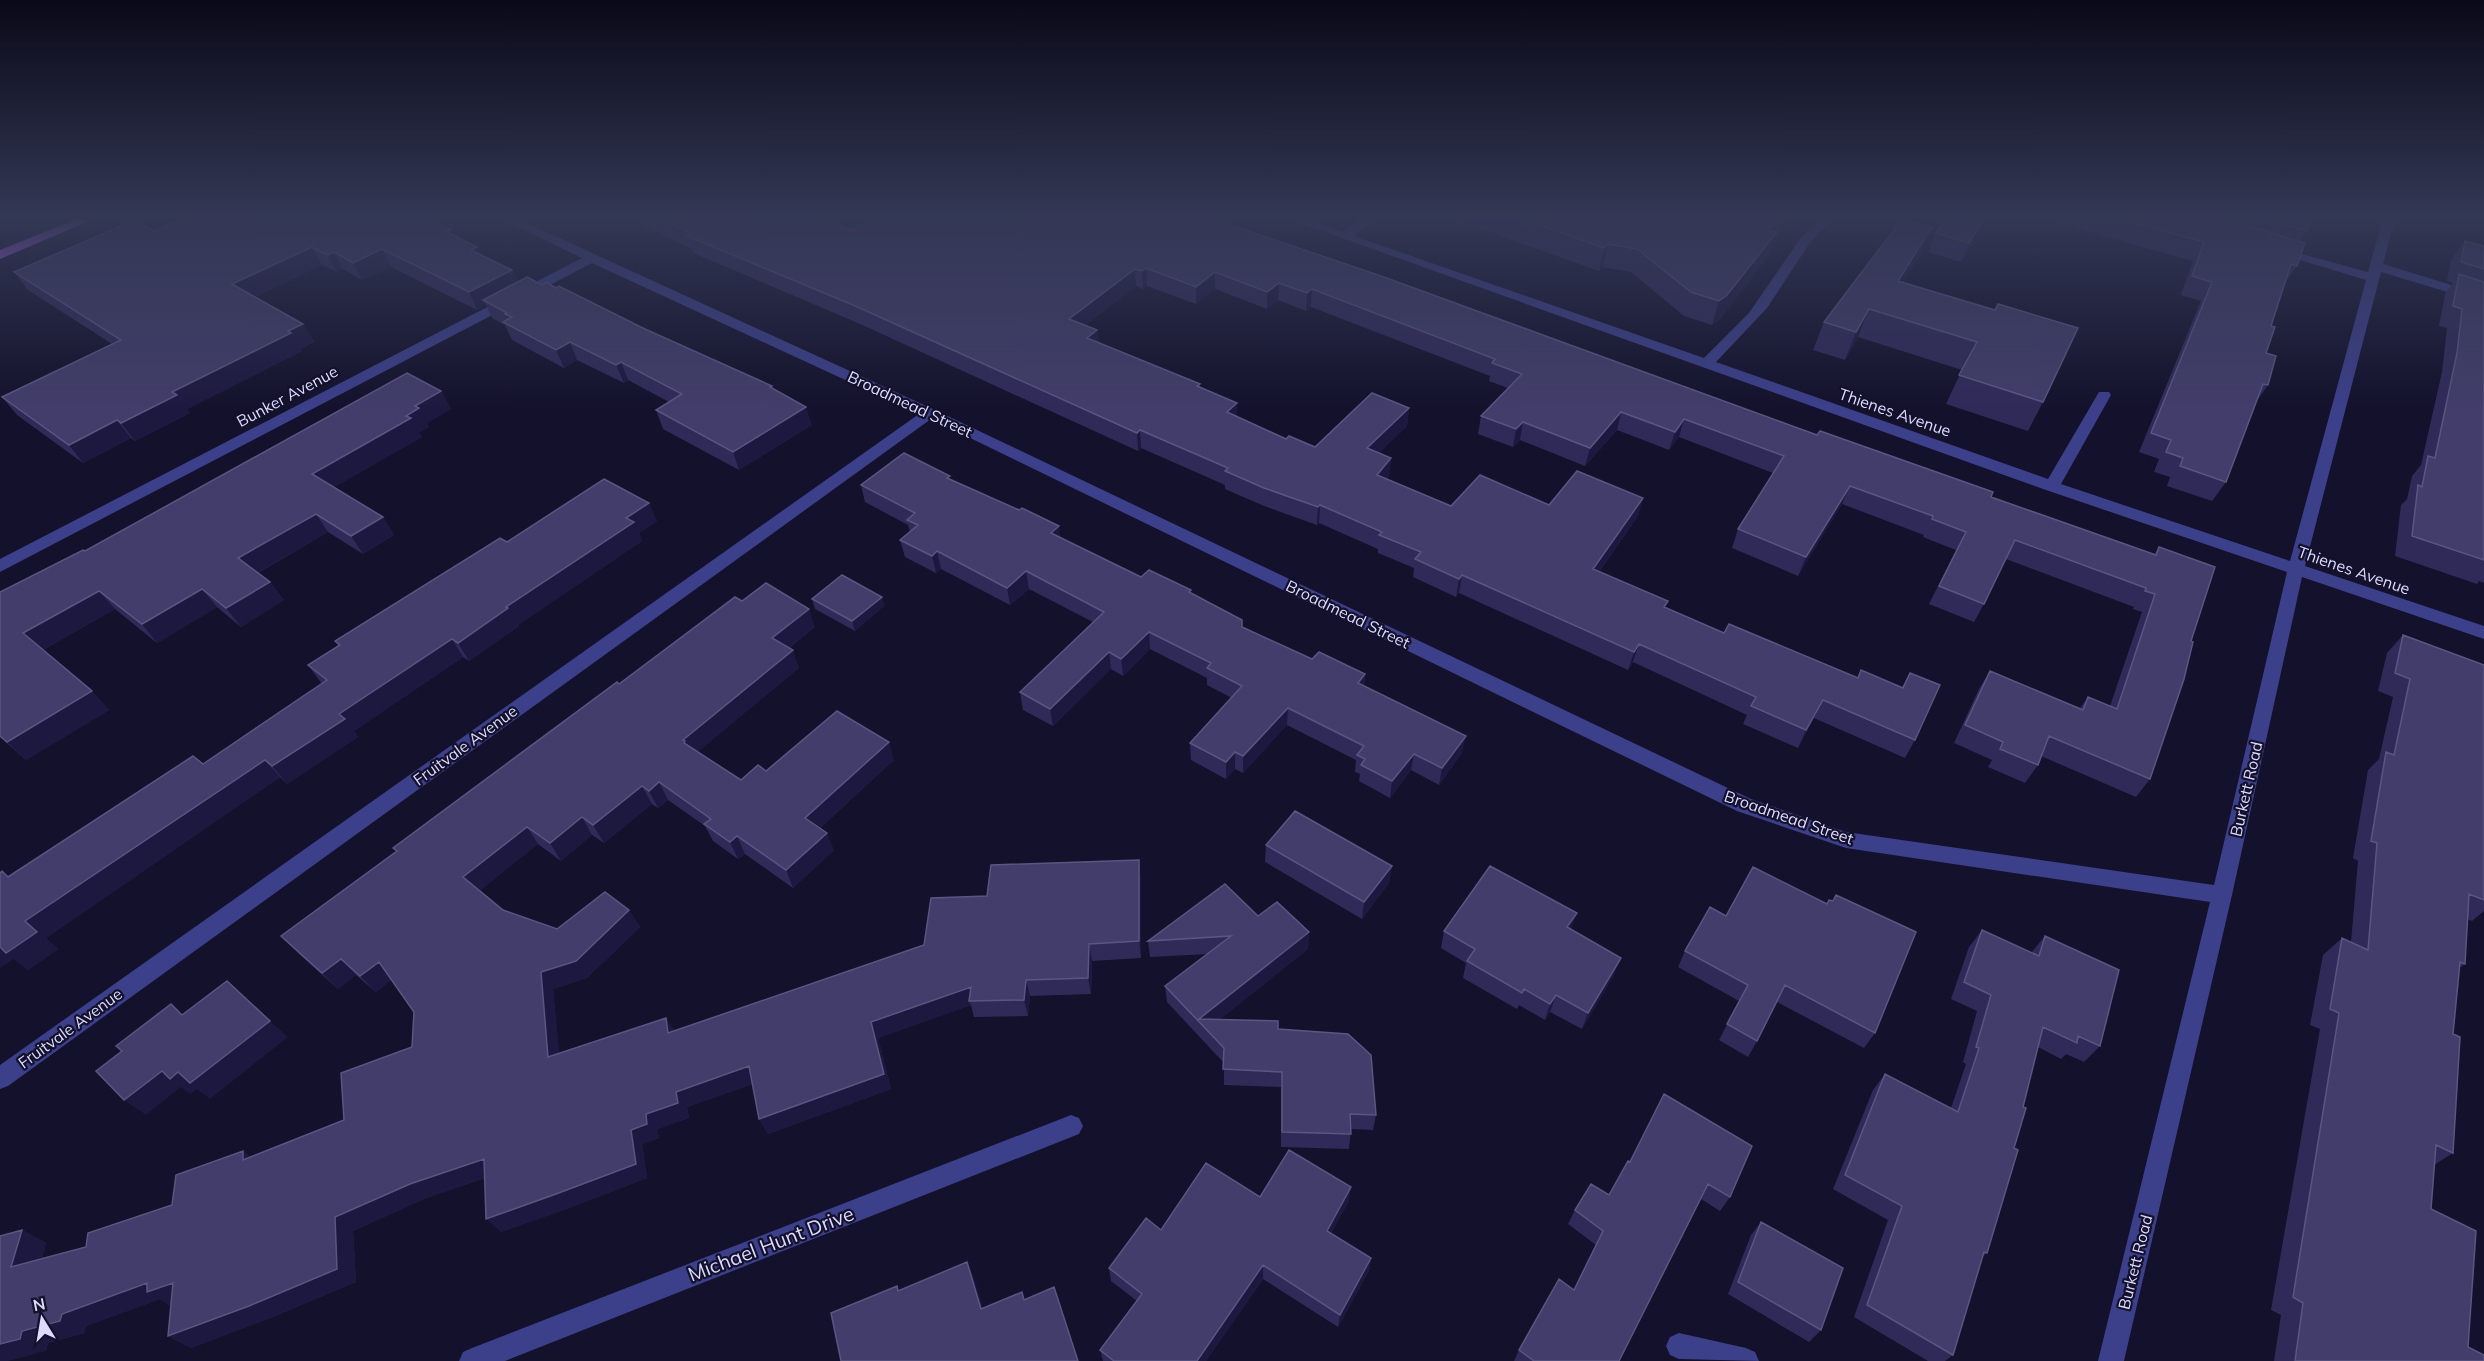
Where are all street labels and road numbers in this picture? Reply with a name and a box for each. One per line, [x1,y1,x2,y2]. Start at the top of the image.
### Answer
street label: Bunker Avenue [233,361,341,431]
street label: Broadmead Street [844,366,976,442]
street label: Thienes Avenue [1836,383,1954,441]
street label: Thienes Avenue [2295,541,2413,599]
street label: Broadmead Street [1283,575,1414,653]
street label: Fruitvale Avenue [409,701,521,789]
street label: Burkett Road [2225,739,2267,839]
street label: Broadmead Street [1722,786,1857,849]
street label: Fruitvale Avenue [14,984,126,1072]
street label: Michael Hunt Drive [684,1200,857,1287]
street label: Burkett Road [2114,1212,2156,1312]

